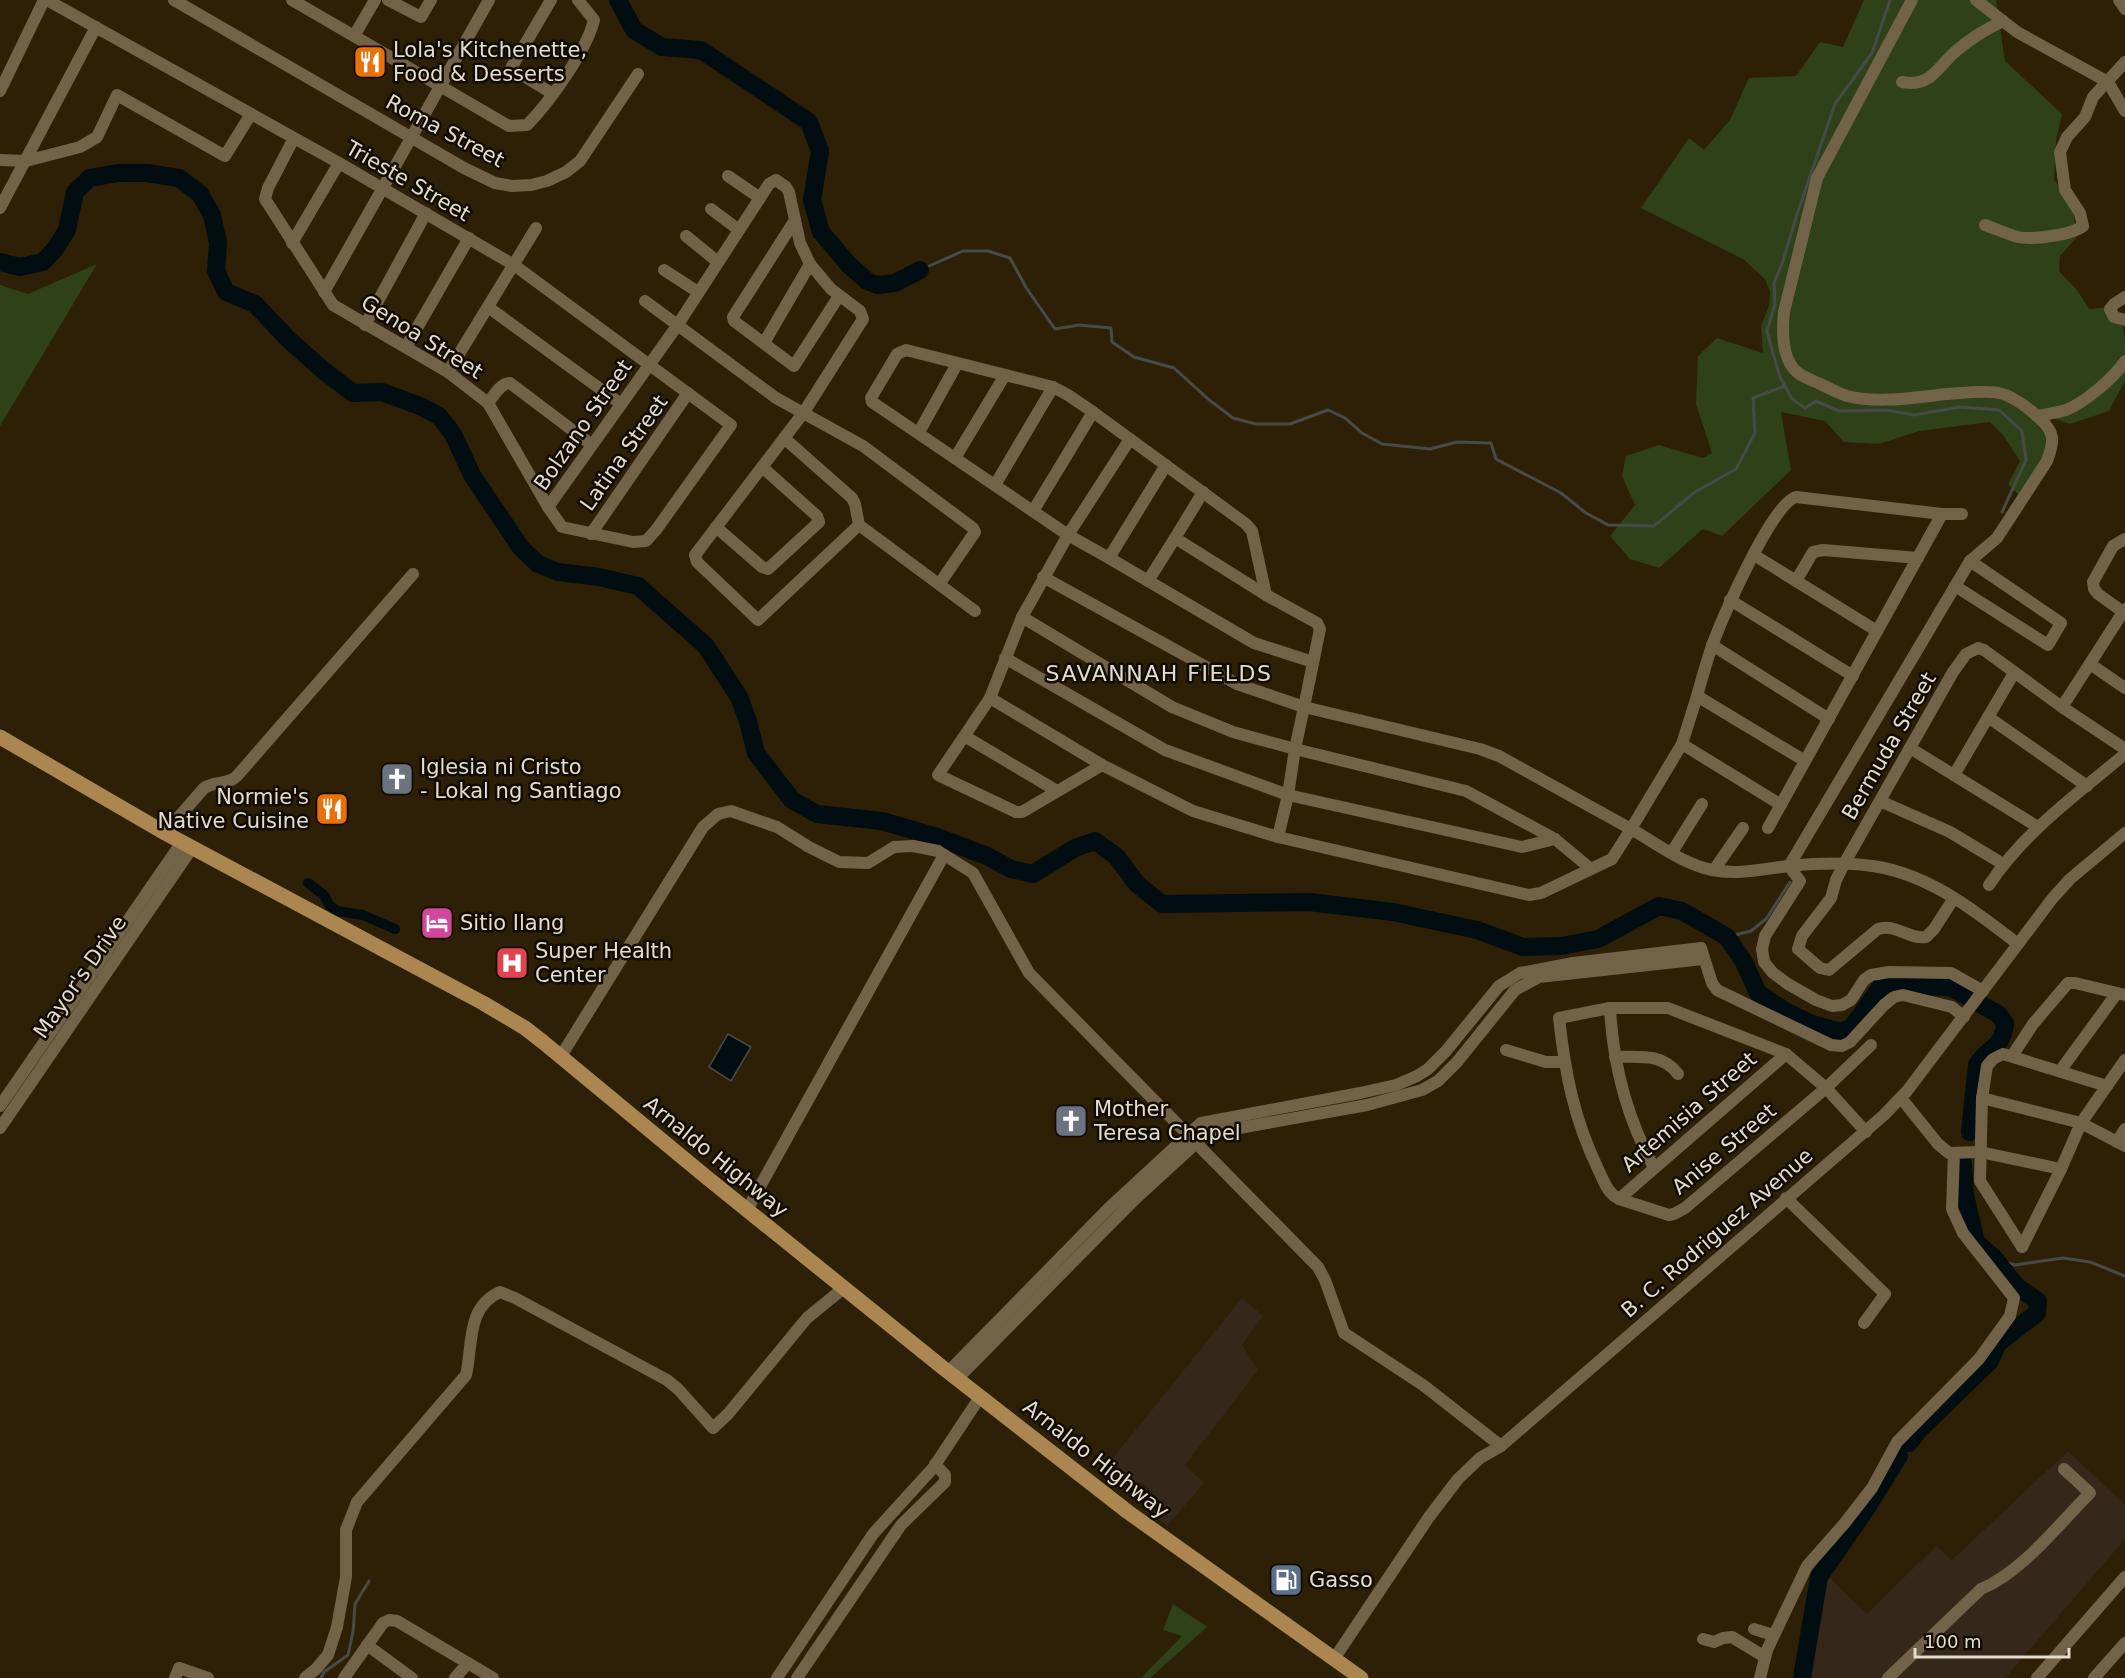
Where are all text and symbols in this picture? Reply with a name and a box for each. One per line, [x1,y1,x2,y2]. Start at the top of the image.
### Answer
place label: Lola's Kitchenette, Food & Desserts [393,38,587,86]
restaurant icon: Lola's Kitchenette, Food & Desserts [352,44,388,80]
street label: Roma Street [382,90,508,172]
street label: Trieste Street [341,135,474,226]
street label: Genoa Street [357,290,487,384]
street label: Bolzano Street [529,355,637,495]
street label: Latina Street [575,391,673,515]
district label: SAVANNAH FIELDS [1046,661,1272,686]
street label: Bermuda Street [1837,668,1941,824]
place label: Iglesia ni Cristo - Lokal ng Santiago [420,755,622,803]
church icon: Iglesia ni Cristo - Lokal ng Santiago [379,761,415,797]
place label: Normie's Native Cuisine [158,785,309,833]
restaurant icon: Normie's Native Cuisine [314,791,350,827]
hotel icon: Sitio Ilang [419,905,455,941]
street label: Mayor's Drive [29,911,131,1043]
place label: Sitio Ilang [460,911,564,935]
place label: Super Health Center [535,939,672,987]
hospital icon: Super Health Center [494,945,530,981]
street label: Artemisia Street [1617,1047,1761,1177]
street label: Arnaldo Highway [639,1092,793,1222]
place label: Mother Teresa Chapel [1093,1097,1241,1145]
street label: Anise Street [1667,1099,1781,1199]
church icon: Mother Teresa Chapel [1053,1103,1089,1139]
street label: B. C. Rodriguez Avenue [1617,1143,1817,1323]
street label: Arnaldo Highway [1018,1395,1174,1523]
fuel station icon: Gasso [1268,1562,1304,1598]
place label: Gasso [1309,1568,1373,1592]
scale bar [1915,1621,2070,1659]
text: 100 m [1924,1631,1982,1652]

